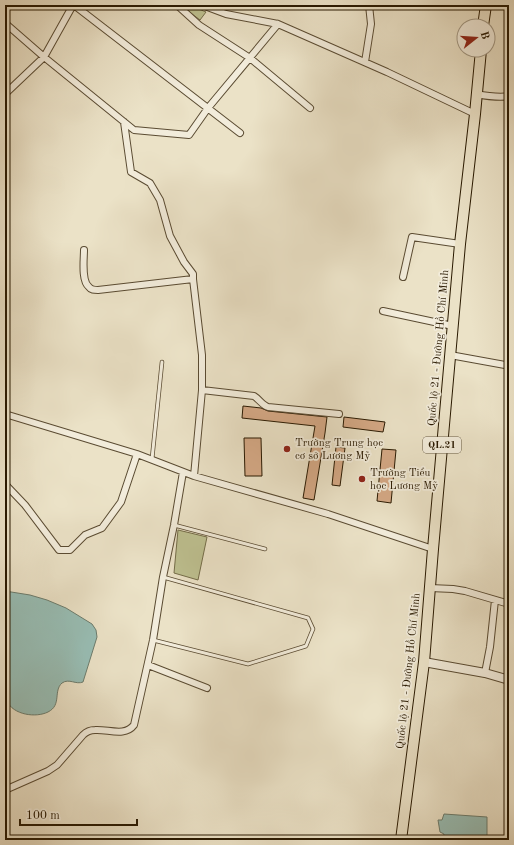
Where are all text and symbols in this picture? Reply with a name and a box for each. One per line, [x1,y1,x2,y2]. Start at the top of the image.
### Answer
north arrow [456,18,496,58]
text: B [478,30,491,41]
street label: Quốc lộ 21 - Đường Hồ Chí Minh [426,269,451,427]
road number: QL.21 [423,437,461,453]
place label: Trường Trung học cơ sở Lương Mỹ [295,438,383,462]
marker: Trường Trung học cơ sở Lương Mỹ [282,444,292,454]
place label: Trường Tiểu học Lương Mỹ [370,467,438,492]
marker: Trường Tiểu học Lương Mỹ [357,474,367,484]
street label: Quốc lộ 21 - Đường Hồ Chí Minh [394,592,423,750]
scale bar [20,801,137,827]
text: 100 m [26,810,60,822]

